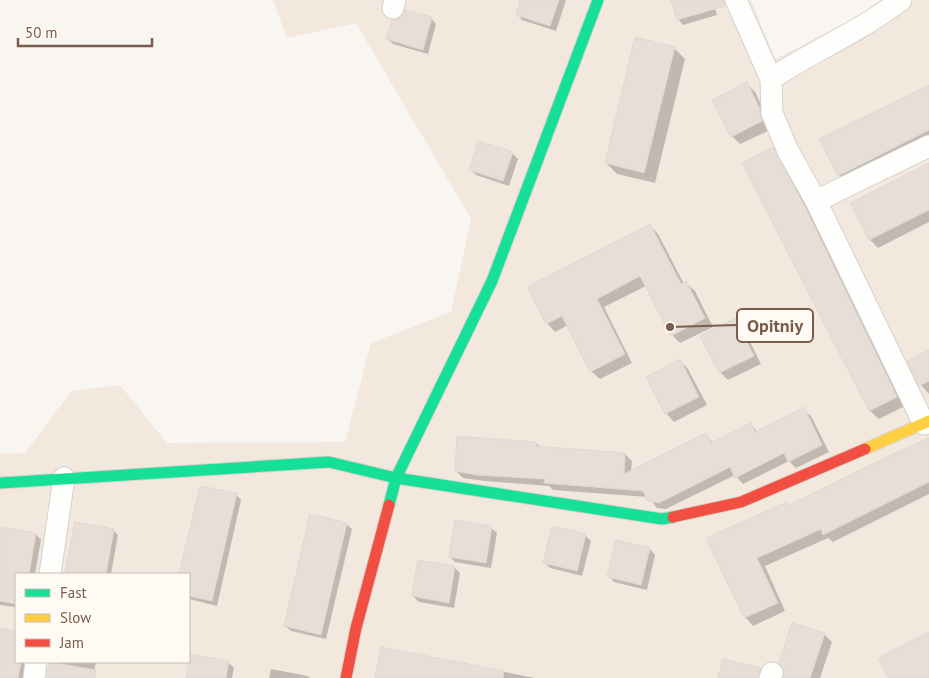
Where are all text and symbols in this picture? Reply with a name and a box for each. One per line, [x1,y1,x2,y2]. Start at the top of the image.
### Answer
scale bar [18,15,151,47]
text: 50 m [25,23,58,42]
callout: Opitniy [737,309,813,342]
text: Opitniy [747,314,803,337]
legend [15,573,190,663]
text: Fast [60,583,87,602]
text: Slow [60,608,91,627]
text: Jam [59,633,84,652]

